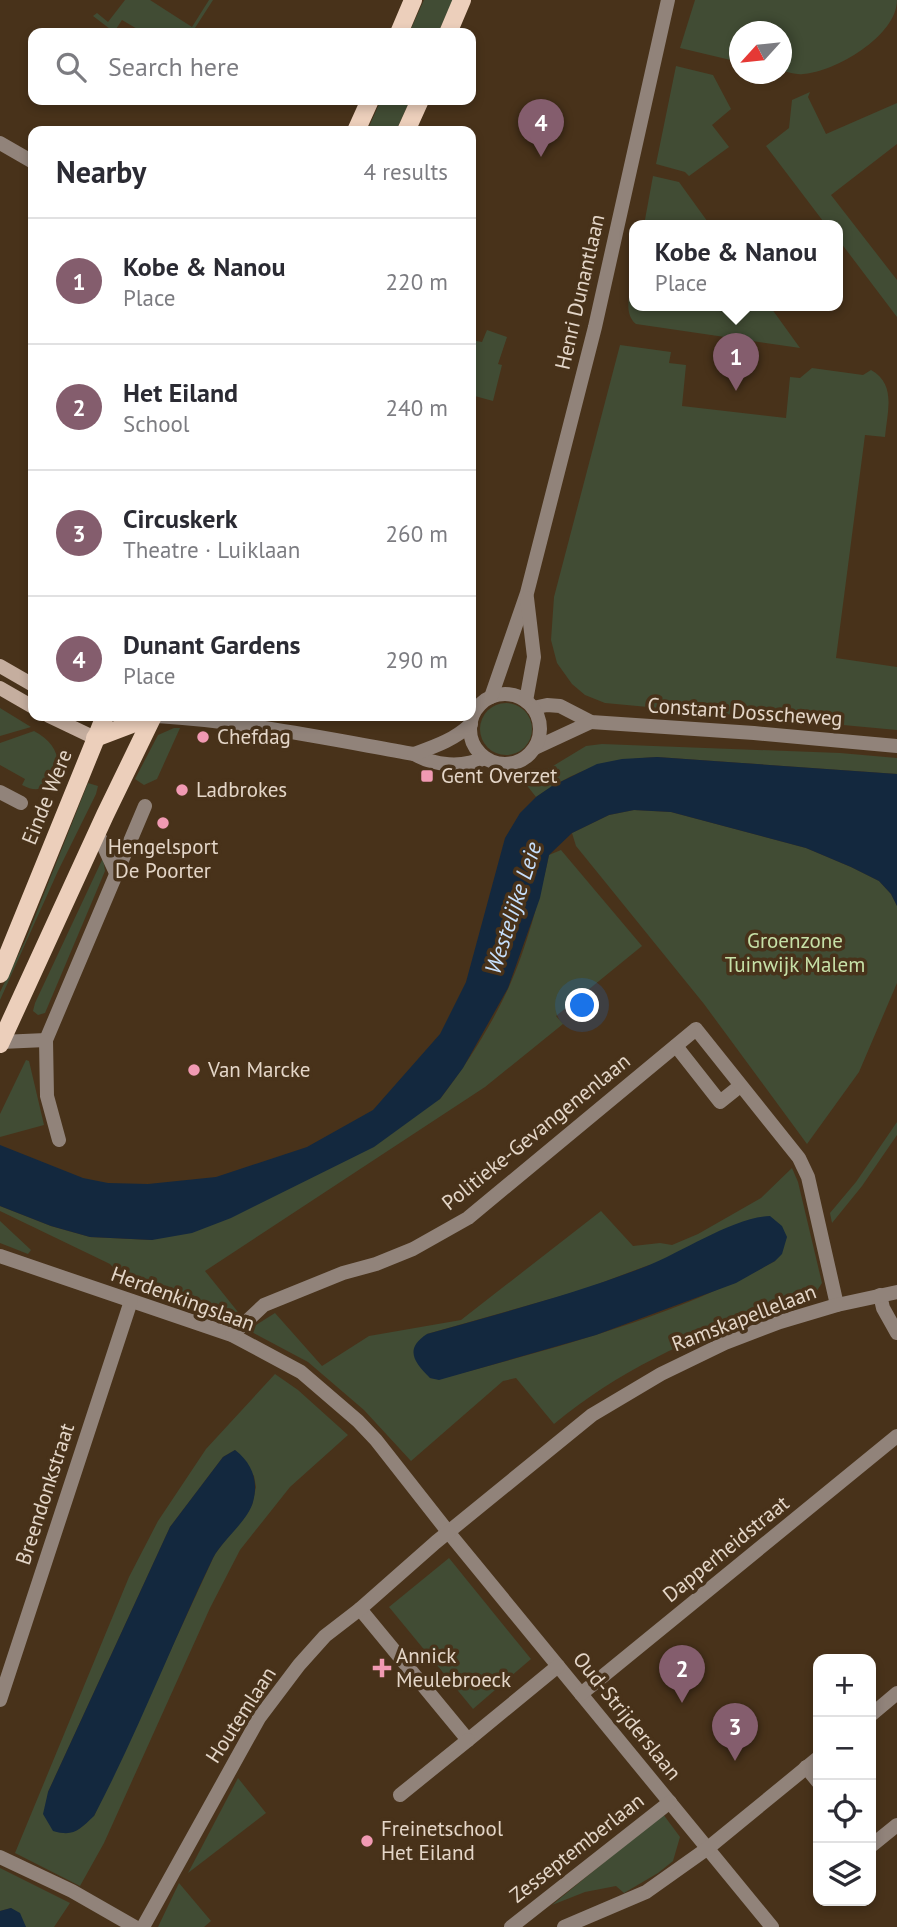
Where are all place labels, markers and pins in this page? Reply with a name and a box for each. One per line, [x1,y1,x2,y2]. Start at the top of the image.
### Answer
pin: 4 [518,99,564,157]
pin: 1 [713,333,759,391]
place label: Chefdag [217,723,291,750]
marker: Chefdag [195,729,211,745]
place label: Gent Overzet [441,762,557,789]
marker: Gent Overzet [419,768,435,784]
place label: Ladbrokes [196,776,287,803]
marker: Ladbrokes [174,782,190,798]
marker: Hengelsport De Poorter [155,815,171,831]
place label: Hengelsport De Poorter [108,833,218,884]
place label: Van Marcke [207,1056,311,1083]
marker: Van Marcke [186,1062,202,1078]
place label: Annick Meulebroeck [396,1642,511,1693]
pin: 2 [659,1645,705,1703]
marker: Annick Meulebroeck [374,1660,390,1676]
pin: 3 [712,1703,758,1761]
place label: Freinetschool Het Eiland [381,1815,503,1866]
marker: Freinetschool Het Eiland [359,1833,375,1849]

